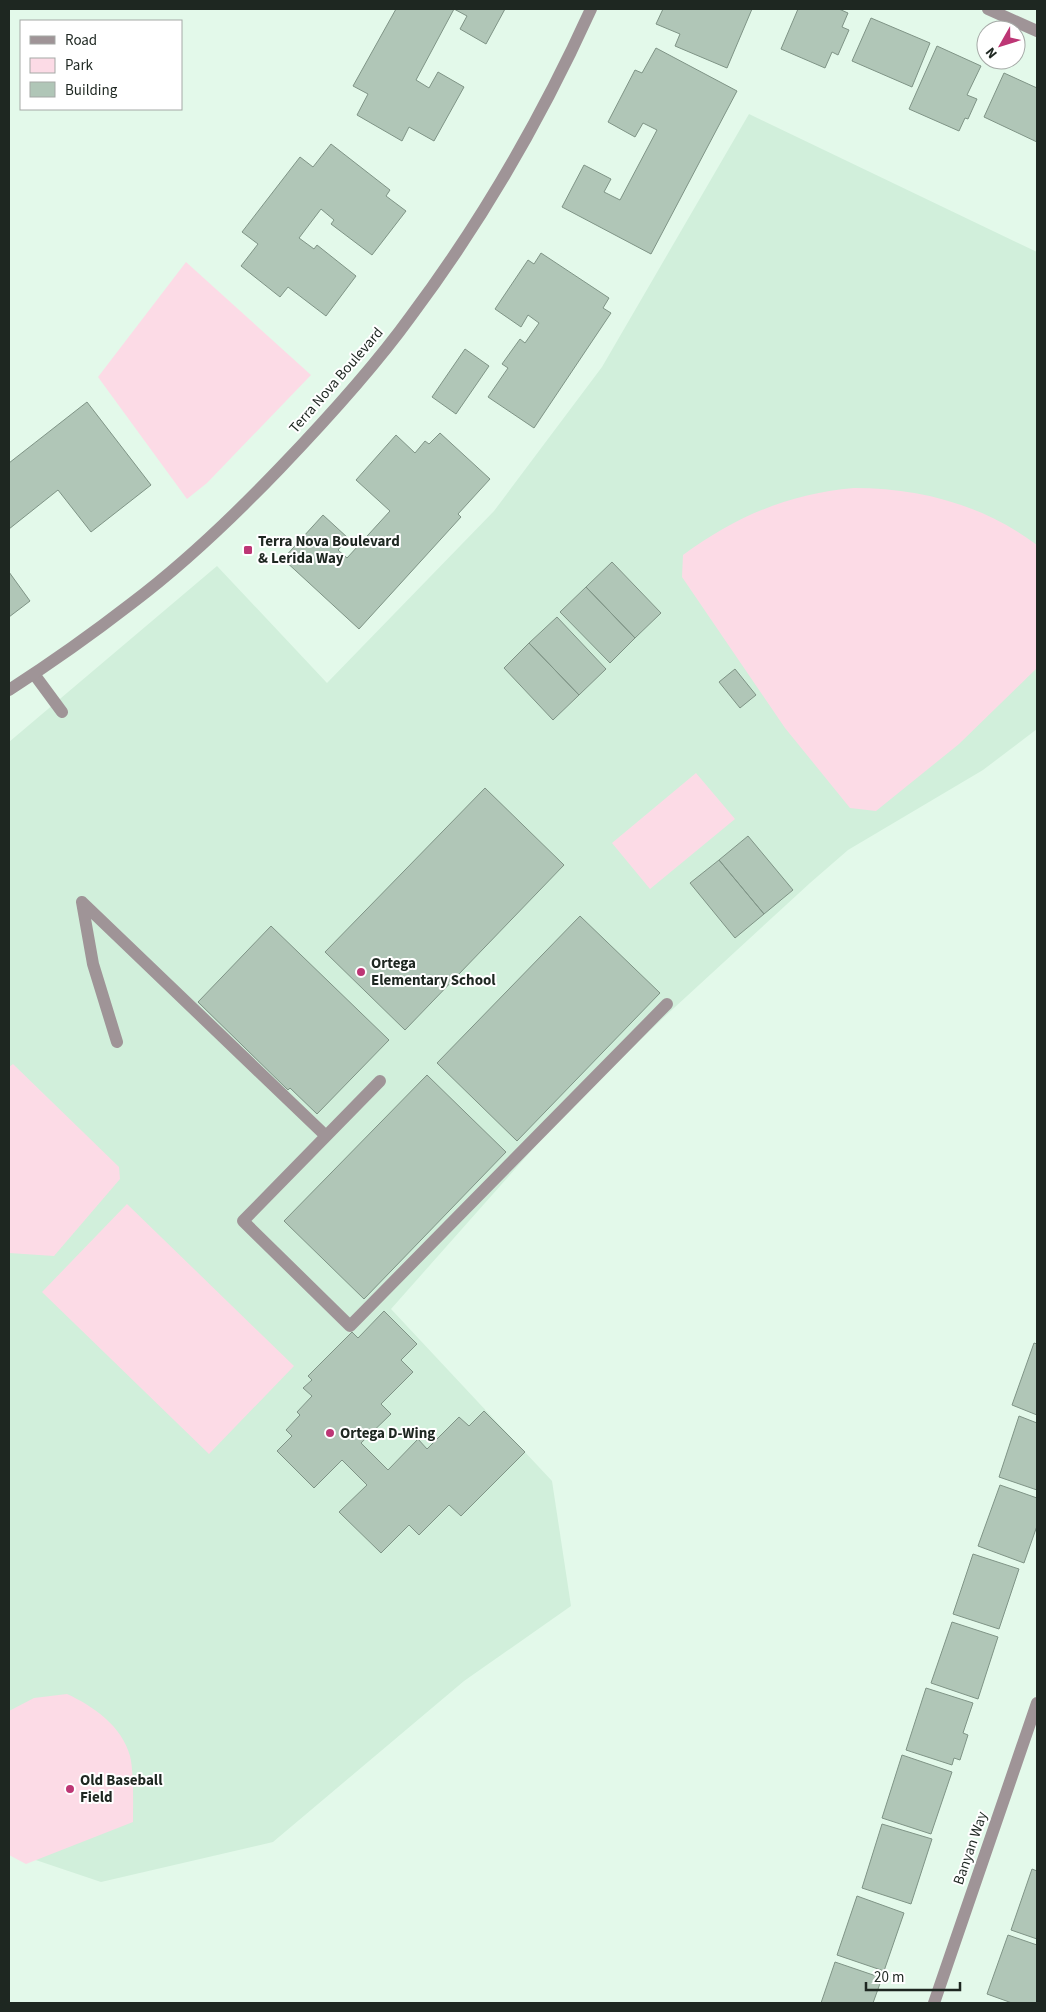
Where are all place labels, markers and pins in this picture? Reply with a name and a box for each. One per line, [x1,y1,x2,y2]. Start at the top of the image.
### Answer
place label: Terra Nova Boulevard & Lerida Way [258,531,400,569]
marker: Terra Nova Boulevard & Lerida Way [242,544,254,556]
place label: Ortega Elementary School [371,953,496,991]
marker: Ortega Elementary School [355,966,367,978]
place label: Ortega D-Wing [340,1423,435,1444]
marker: Ortega D-Wing [324,1427,336,1439]
place label: Old Baseball Field [80,1770,163,1808]
marker: Old Baseball Field [64,1783,76,1795]

